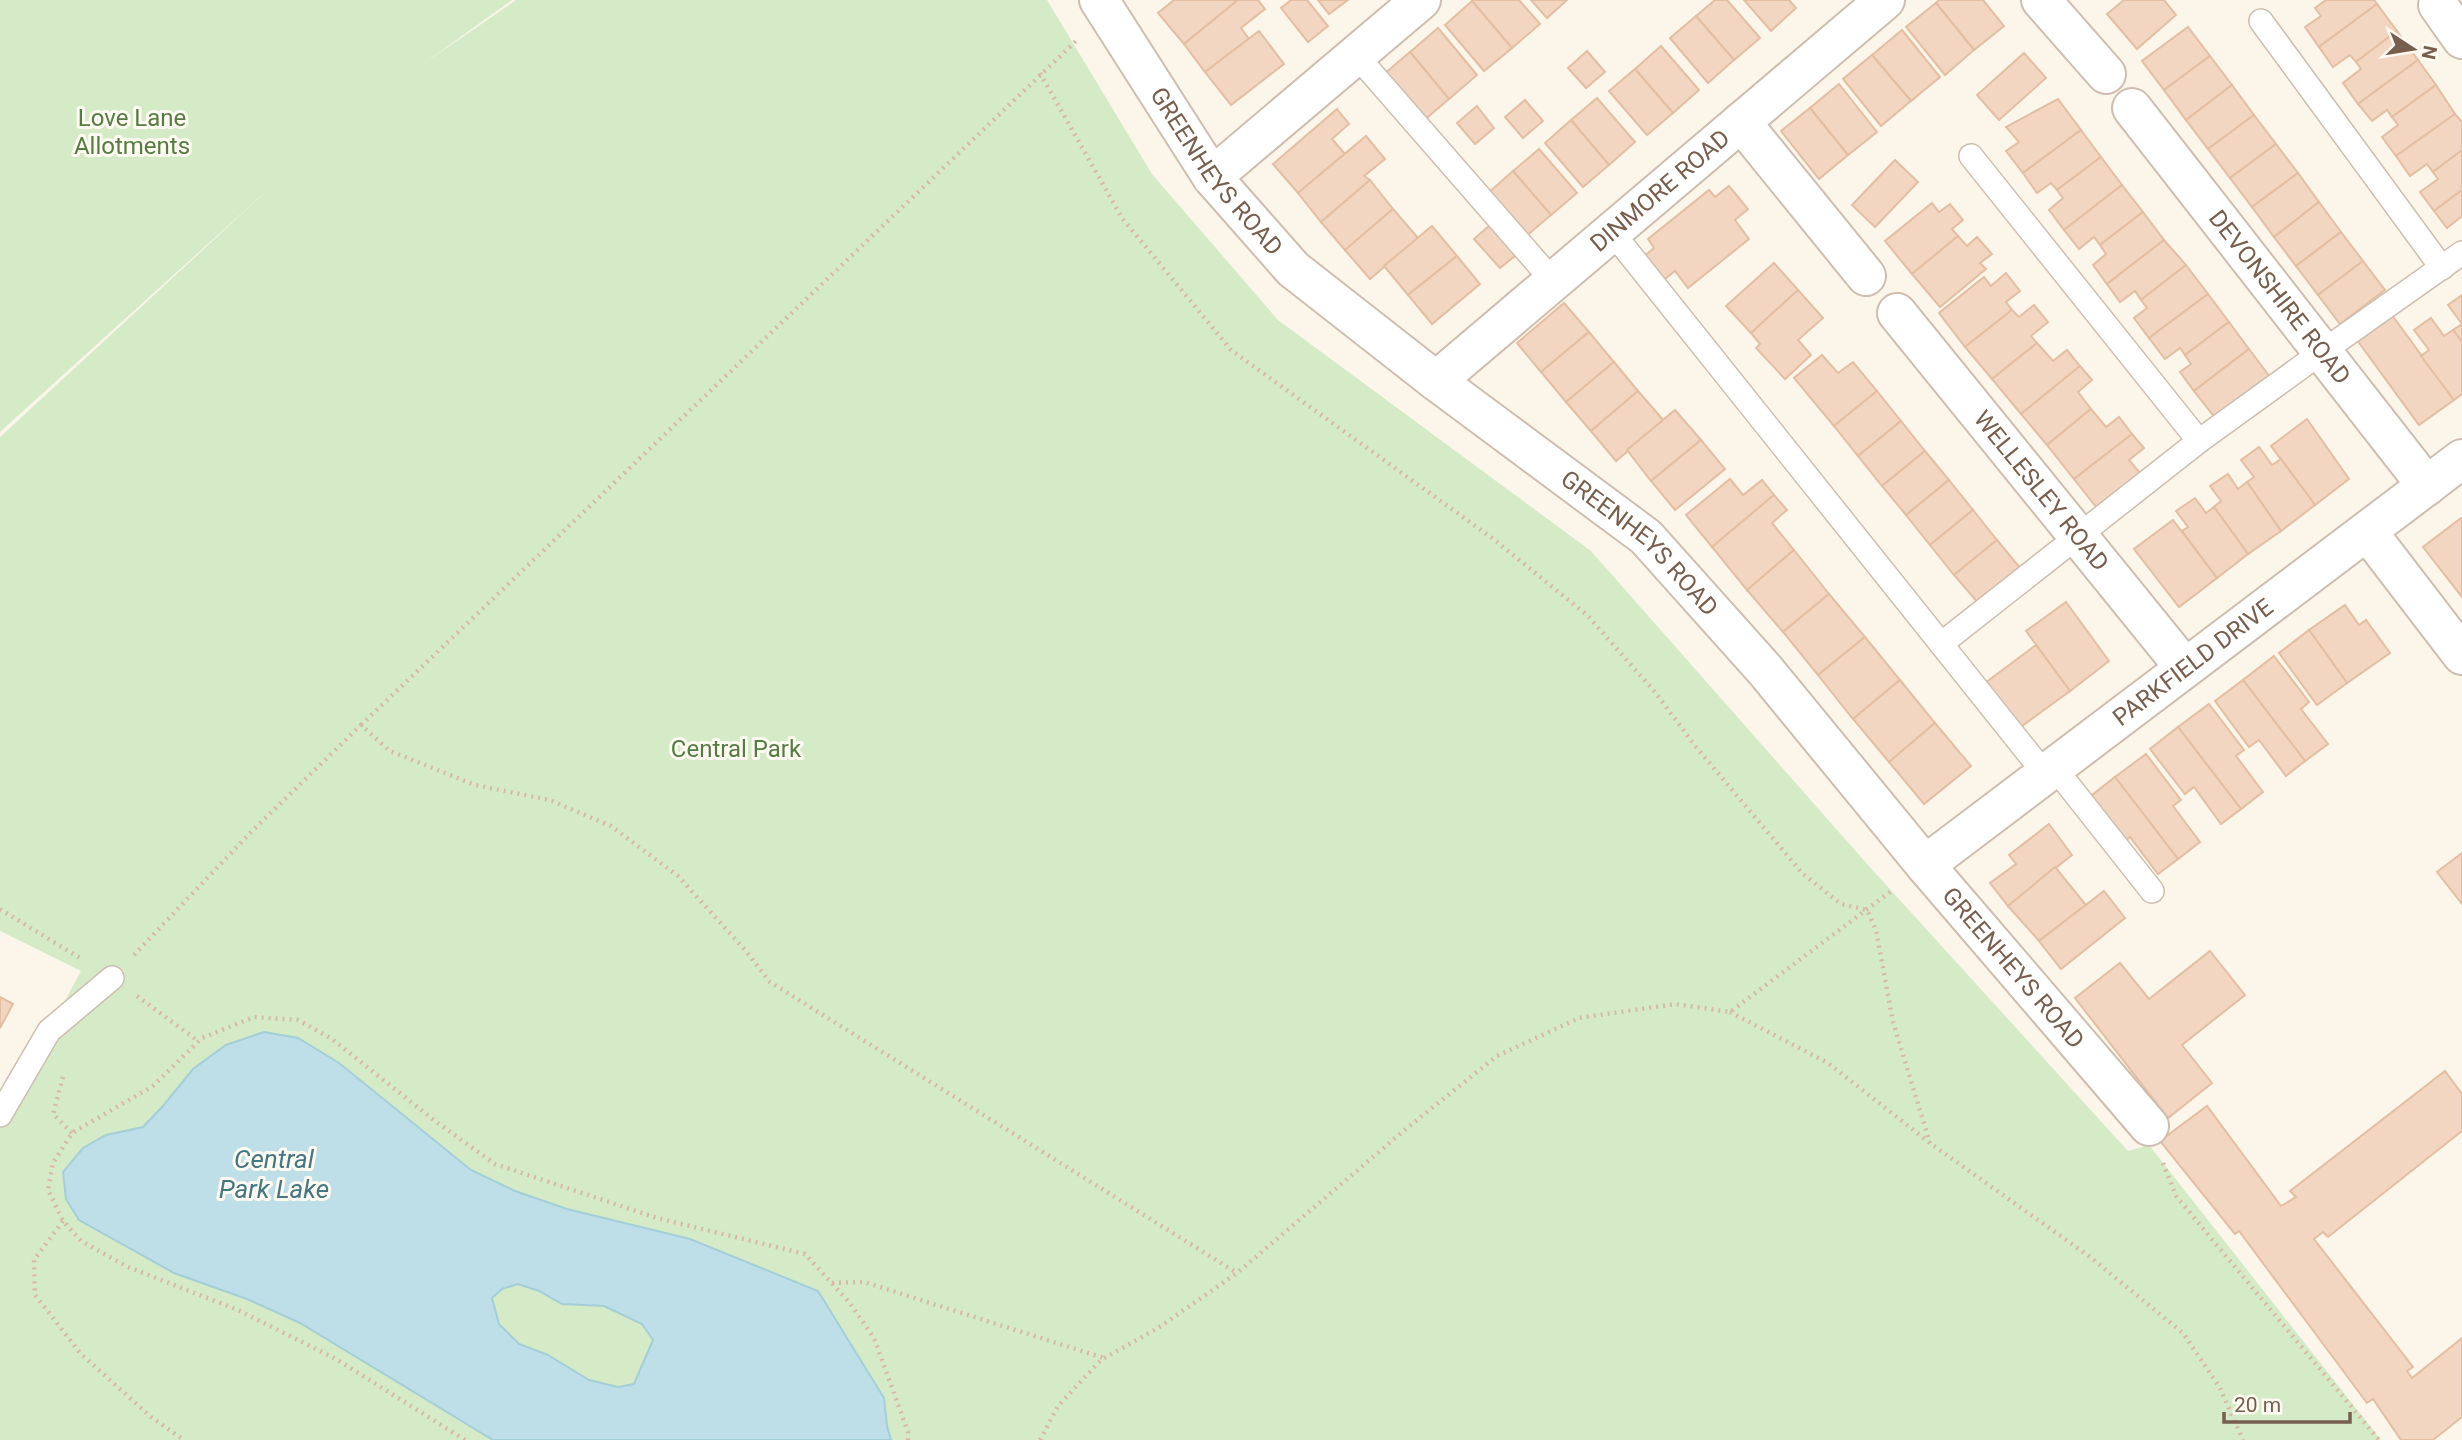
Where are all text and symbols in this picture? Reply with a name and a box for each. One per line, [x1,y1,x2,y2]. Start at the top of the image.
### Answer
north arrow [2378,14,2448,84]
text: N [2416,43,2442,61]
street label: GREENHEYS ROAD [1144,82,1288,261]
park label: Love Lane Allotments [74,104,190,160]
street label: DINMORE ROAD [1585,124,1735,258]
street label: DEVONSHIRE ROAD [2203,205,2356,390]
street label: WELLESLEY ROAD [1968,405,2115,577]
street label: GREENHEYS ROAD [1555,465,1724,621]
street label: PARKFIELD DRIVE [2108,593,2278,732]
park label: Central Park [671,735,802,763]
street label: GREENHEYS ROAD [1936,882,2090,1054]
water label: Central Park Lake [219,1144,329,1204]
scale bar [2224,1380,2350,1424]
text: 20 m [2234,1393,2281,1417]

